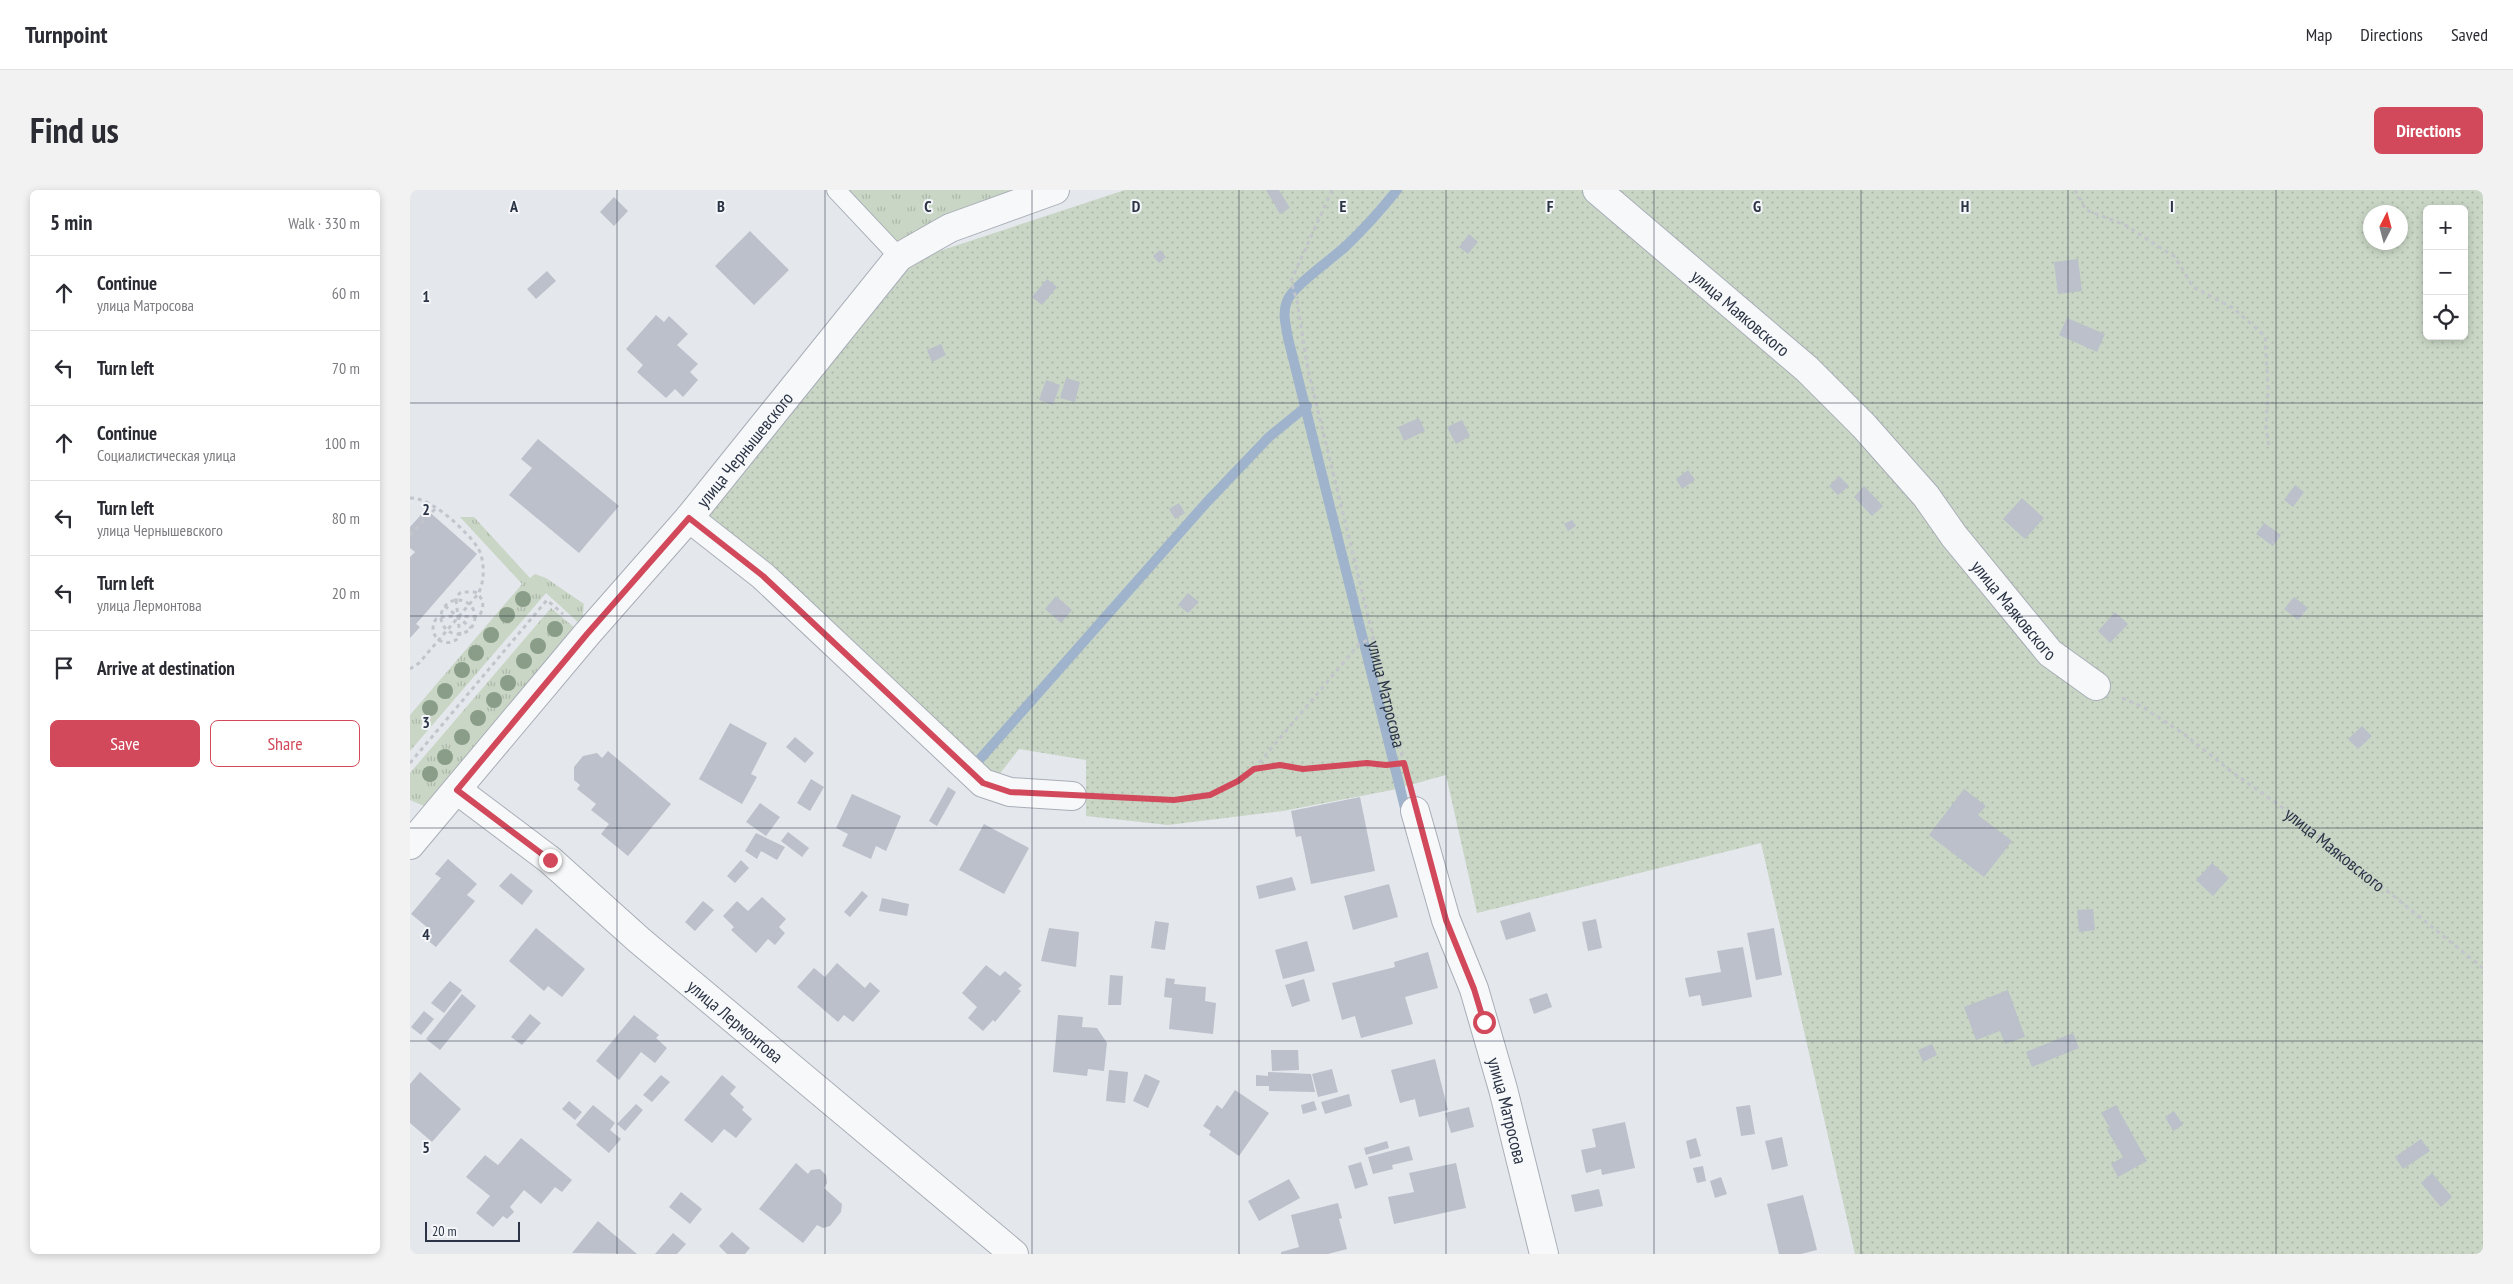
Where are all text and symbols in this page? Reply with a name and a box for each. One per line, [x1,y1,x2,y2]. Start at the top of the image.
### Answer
text: Turnpoint [25,19,107,50]
text: Map [2306,23,2332,46]
text: Directions [2360,23,2423,46]
text: Saved [2451,23,2488,46]
text: Find us [30,107,119,153]
button: Directions [2374,107,2483,154]
text: A [509,196,519,216]
text: B [717,196,725,216]
text: C [924,196,932,216]
text: D [1132,196,1141,216]
text: E [1340,196,1347,216]
text: F [1547,196,1554,216]
text: G [1753,196,1761,216]
text: H [1961,196,1969,216]
text: I [2170,196,2174,216]
north arrow [2363,205,2408,250]
map controls [2423,205,2468,340]
button: + [2423,205,2468,250]
text: 5 min [50,209,92,236]
text: Walk · 330 m [288,213,360,233]
button: − [2423,250,2468,295]
street label: улица Маяковского [1687,264,1795,361]
text: Continue [97,271,157,295]
icon: ahead [50,279,78,307]
text: 60 m [332,283,360,303]
text: 1 [422,286,430,306]
text: улица Матросова [97,295,194,315]
button: locate [2423,295,2468,340]
icon: left [50,354,78,382]
text: Turn left [97,356,154,380]
text: 70 m [332,358,360,378]
street label: улица Чернышевского [691,387,798,512]
text: Continue [97,421,157,445]
icon: ahead [50,429,78,457]
text: 100 m [325,433,360,453]
text: Социалистическая улица [97,445,236,465]
text: Turn left [97,496,154,520]
text: 2 [422,499,430,519]
icon: left [50,504,78,532]
text: 80 m [332,508,360,528]
text: улица Чернышевского [97,520,223,540]
street label: улица Маяковского [1967,555,2061,665]
text: Turn left [97,571,154,595]
icon: left [50,579,78,607]
text: 20 m [332,583,360,603]
text: улица Лермонтова [97,595,202,615]
street label: улица Матросова [1363,638,1411,750]
icon: arrive [50,654,78,682]
text: Arrive at destination [97,656,235,680]
text: 3 [422,712,430,732]
button: Save [50,720,200,767]
button: Share [210,720,360,767]
street label: улица Маяковского [2281,802,2390,896]
route end [539,849,562,872]
text: 4 [422,924,430,944]
street label: улица Лермонтова [683,974,788,1068]
route start [1473,1011,1496,1034]
street label: улица Матросова [1483,1055,1533,1166]
text: 5 [422,1137,430,1157]
scale bar [425,1219,520,1242]
text: 20 m [432,1222,457,1240]

